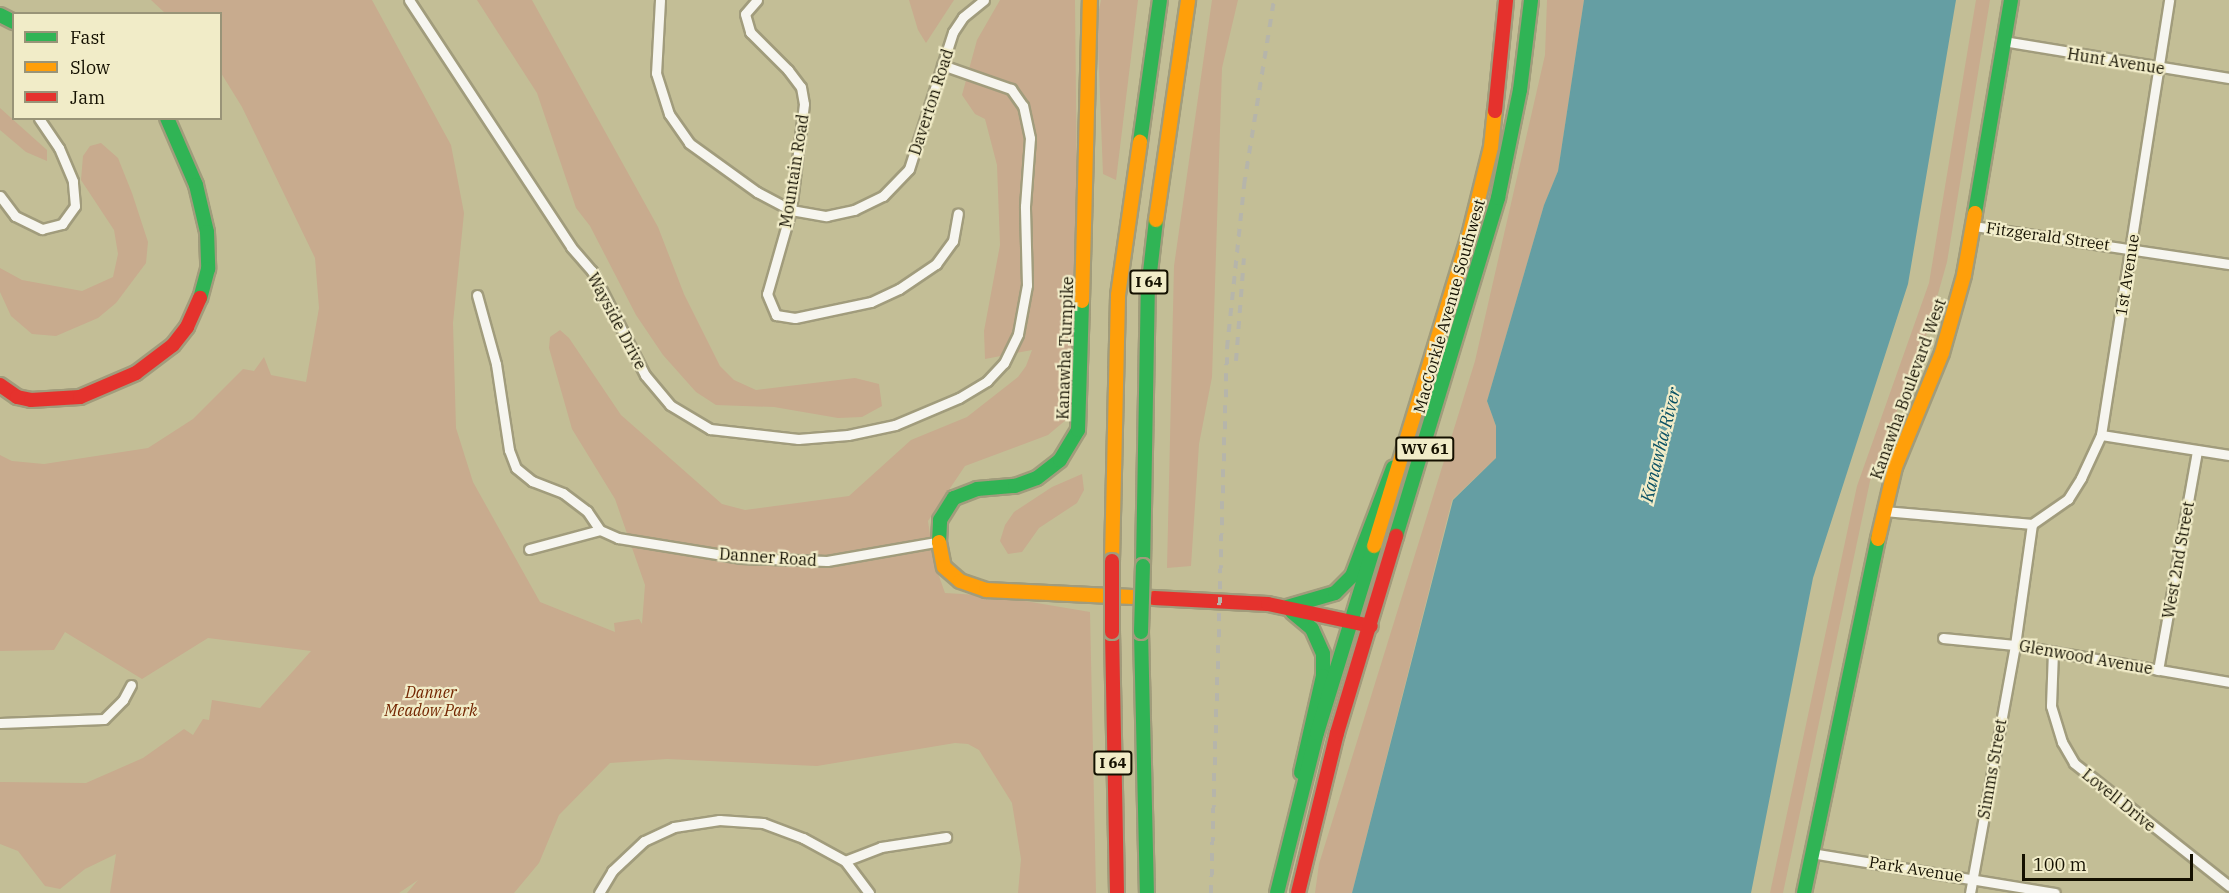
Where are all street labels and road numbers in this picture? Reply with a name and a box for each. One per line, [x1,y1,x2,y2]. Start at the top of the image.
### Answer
street label: Hunt Avenue [2066,44,2166,78]
street label: Daverton Road [905,46,957,158]
street label: Mountain Road [776,113,812,229]
street label: MacCorkle Avenue Southwest [1409,197,1489,415]
street label: Fitzgerald Street [1985,218,2111,254]
street label: 1st Avenue [2111,233,2143,317]
street label: Wayside Drive [583,269,651,373]
road number: I 64 [1128,270,1170,294]
street label: Kanawha Turnpike [1053,276,1077,420]
street label: Kanawha Boulevard West [1866,296,1950,482]
road number: WV 61 [1395,437,1455,461]
street label: West 2nd Street [2158,500,2198,620]
street label: Danner Road [718,544,818,570]
street label: Glenwood Avenue [2018,636,2154,678]
street label: Simms Street [1974,717,2010,821]
road number: I 64 [1092,751,1134,775]
street label: Lovell Drive [2078,765,2160,835]
street label: Park Avenue [1868,852,1964,886]

